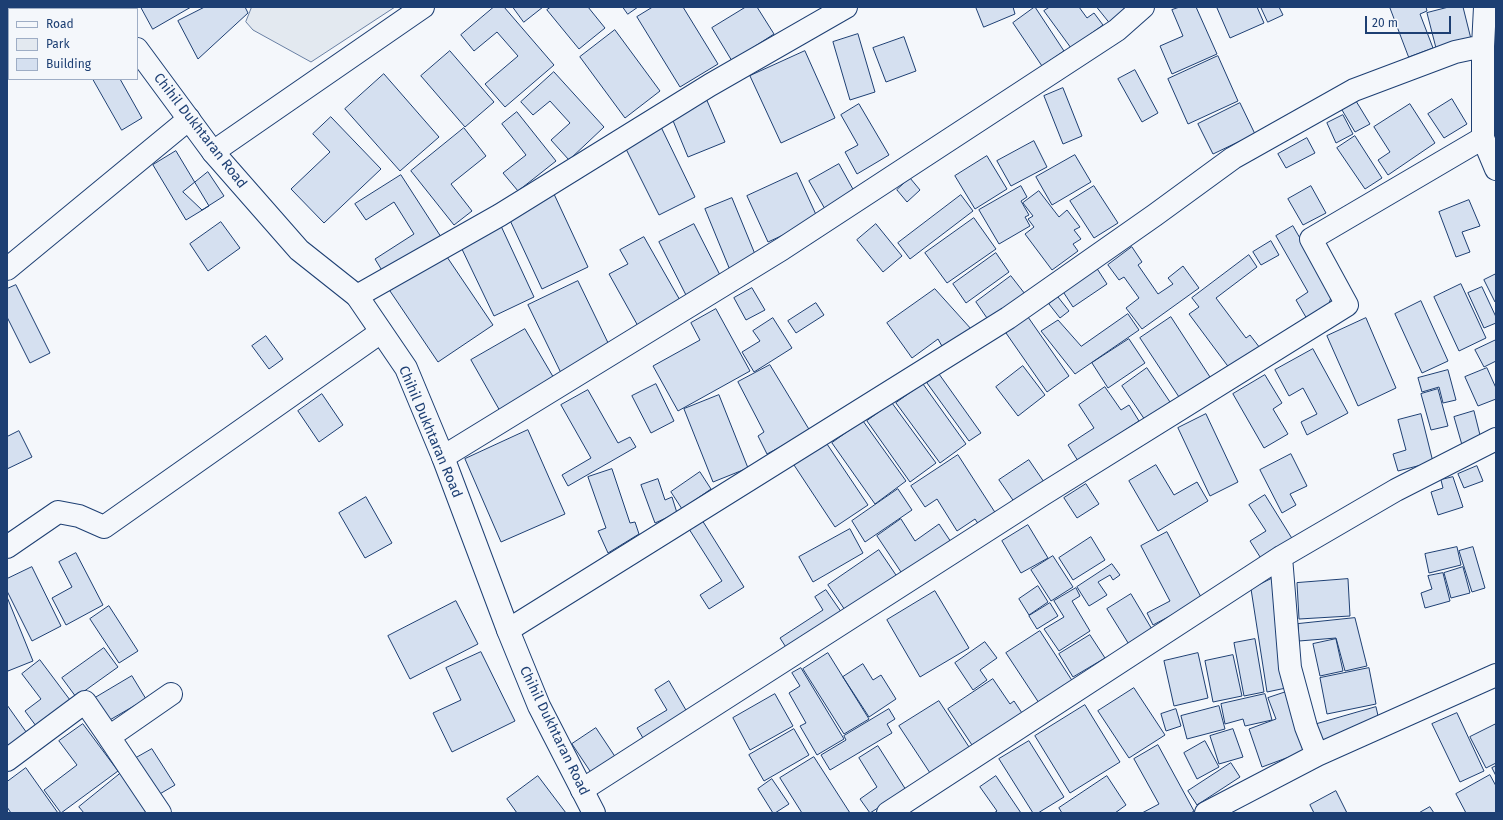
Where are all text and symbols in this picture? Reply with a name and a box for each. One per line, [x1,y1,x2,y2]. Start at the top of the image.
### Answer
legend [8,8,138,80]
scale bar [1367,8,1453,34]
text: 20 m [1372,16,1398,30]
text: Road [46,17,74,31]
text: Park [46,37,70,51]
text: Building [46,57,91,71]
street label: Chihil Dukhtaran Road [150,70,250,192]
street label: Chihil Dukhtaran Road [395,364,465,500]
street label: Chihil Dukhtaran Road [515,664,593,798]

